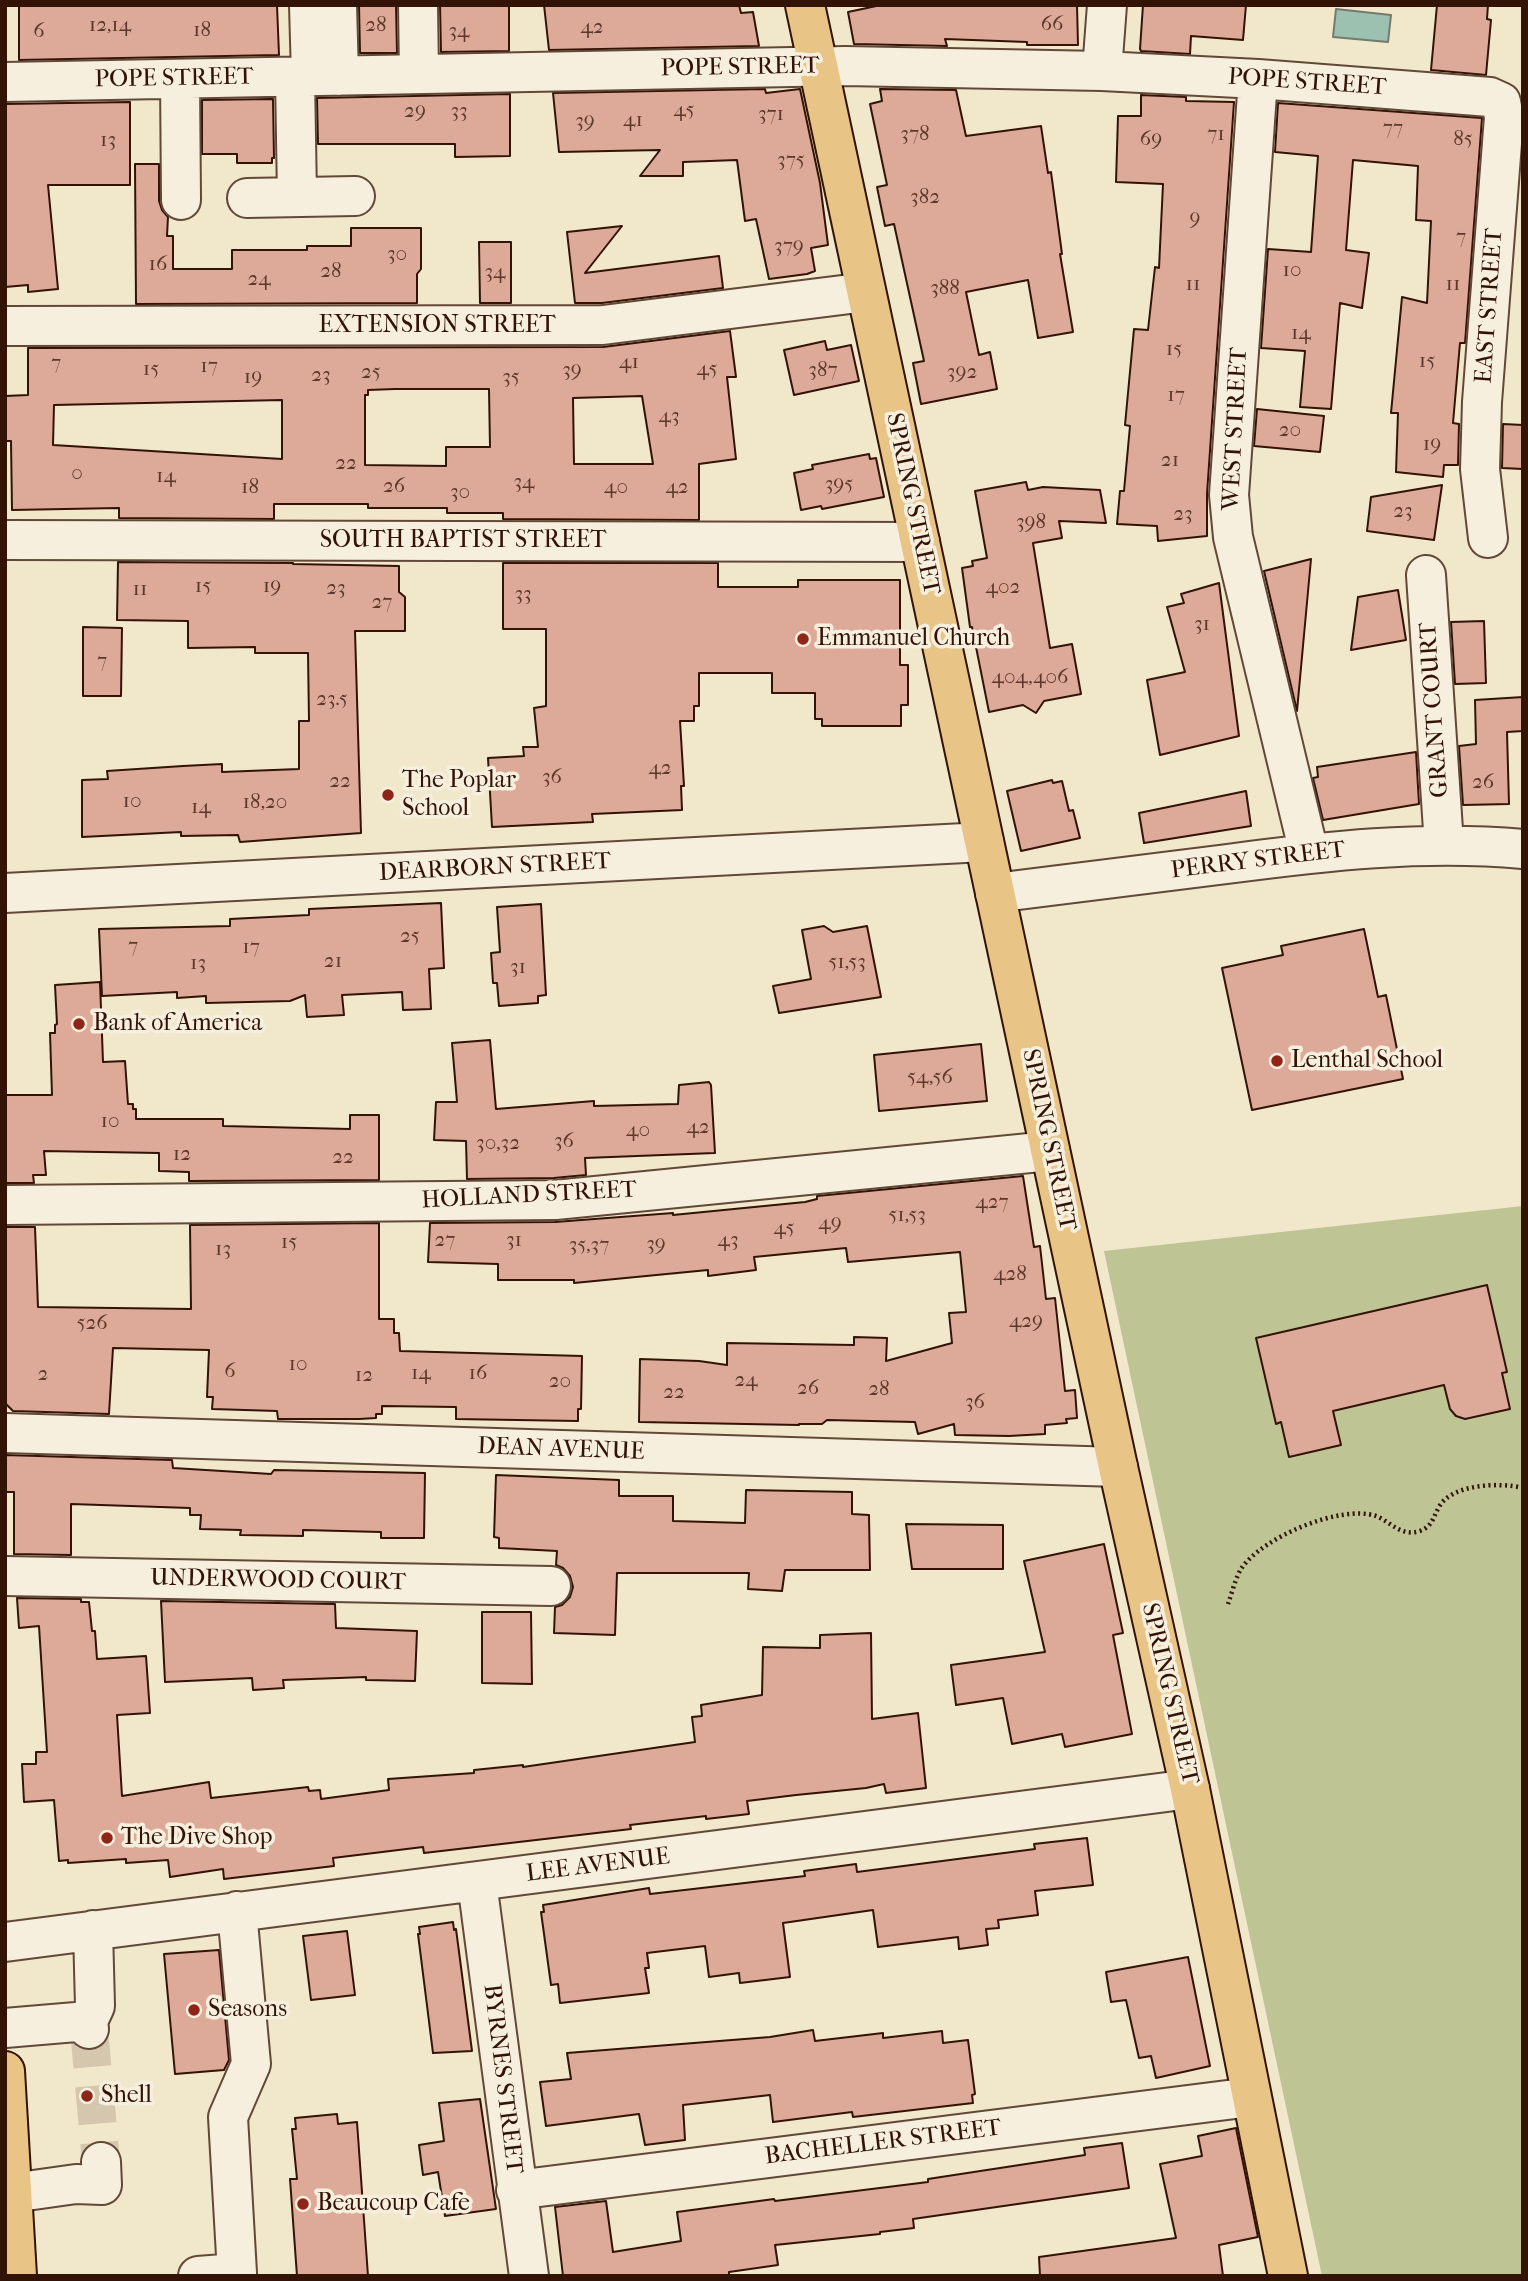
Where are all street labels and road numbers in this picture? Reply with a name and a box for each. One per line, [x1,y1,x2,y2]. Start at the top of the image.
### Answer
street label: POPE STREET [660,52,820,84]
street label: POPE STREET [94,63,254,95]
street label: POPE STREET [1227,63,1387,103]
street label: EAST STREET [1470,227,1510,385]
street label: EXTENSION STREET [318,312,556,340]
street label: WEST STREET [1217,347,1255,511]
street label: SPRING STREET [879,410,945,598]
street label: SOUTH BAPTIST STREET [320,527,606,555]
street label: GRANT COURT [1415,621,1455,799]
street label: PERRY STREET [1169,836,1347,886]
street label: DEARBORN STREET [378,848,612,888]
street label: SPRING STREET [1015,1046,1081,1234]
street label: HOLLAND STREET [421,1176,637,1216]
street label: DEAN AVENUE [477,1433,645,1467]
street label: UNDERWOOD COURT [150,1564,406,1598]
street label: SPRING STREET [1134,1601,1204,1787]
street label: LEE AVENUE [524,1843,672,1889]
street label: BYRNES STREET [476,1982,528,2176]
street label: BACHELLER STREET [763,2114,1003,2172]

